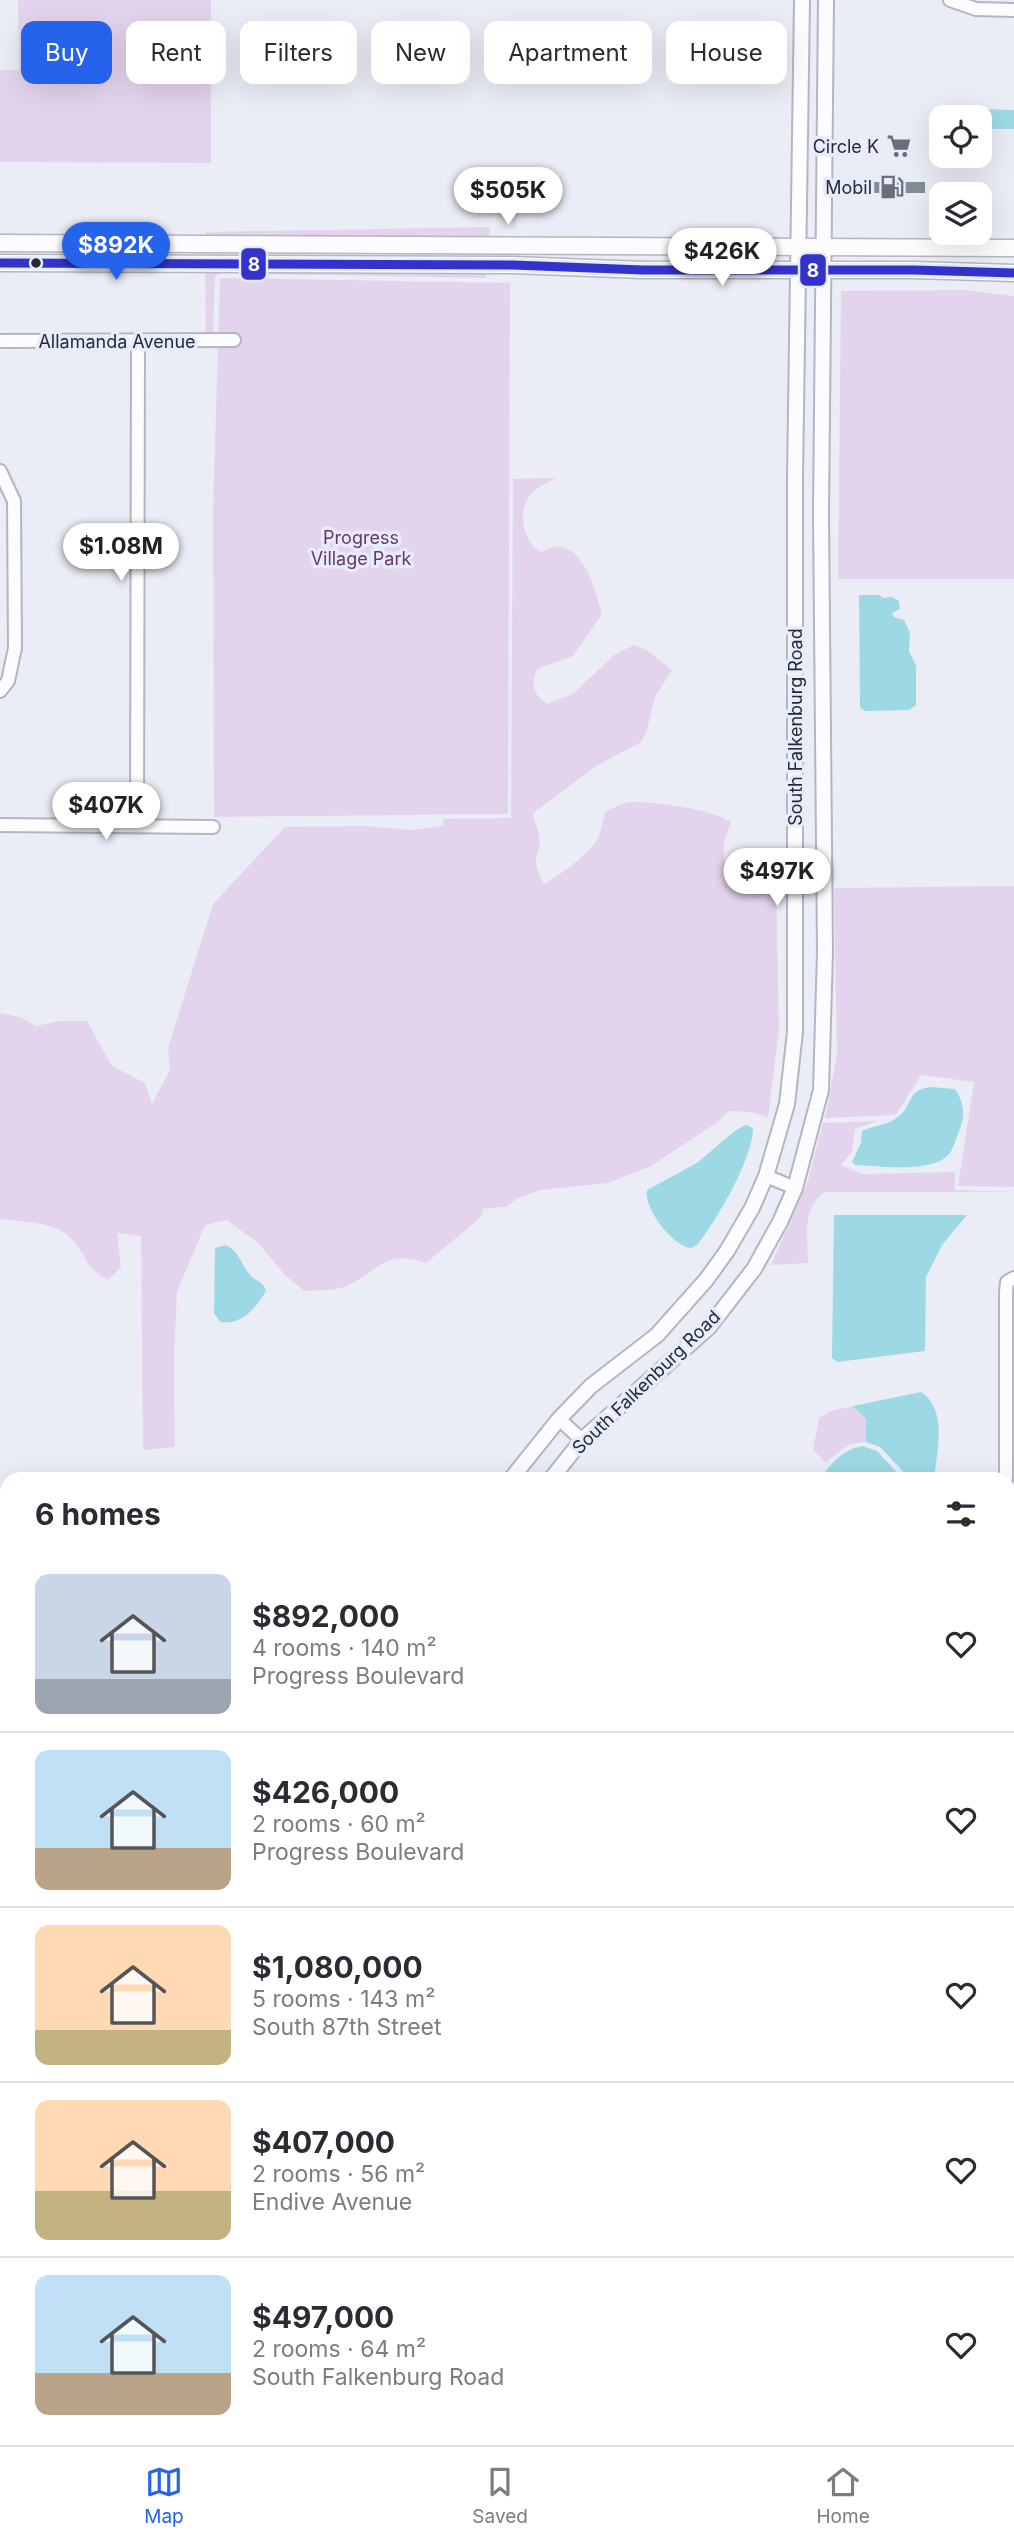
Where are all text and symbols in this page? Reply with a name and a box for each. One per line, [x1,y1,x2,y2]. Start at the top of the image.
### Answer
chip: Buy [21,21,112,84]
chip: Rent [126,21,226,84]
chip: Filters [240,21,357,84]
chip: New [371,21,470,84]
chip: Apartment [484,21,652,84]
chip: House [666,21,787,84]
map controls [929,105,992,245]
button: locate [929,105,992,168]
supermarket icon: Circle K [885,132,913,160]
place label: Circle K [813,136,879,157]
pin: $505K [459,168,557,227]
fuel station icon: Mobil [878,173,906,201]
text: $505K [470,176,546,204]
place label: Mobil [825,177,872,198]
button: layers [929,182,992,245]
pin: $892K [67,222,165,282]
pin: $426K [673,229,771,288]
text: $892K [78,231,154,259]
text: $426K [684,237,760,265]
line badge: 8 [240,247,267,281]
text: 8 [248,253,260,276]
line badge: 8 [799,253,827,287]
unlabelled marker [29,256,43,270]
text: 8 [807,259,819,282]
street label: Allamanda Avenue [38,331,196,352]
pin: $1.08M [64,524,178,583]
park label: Progress Village Park [311,527,411,569]
text: $1.08M [79,532,163,560]
street label: South Falkenburg Road [785,628,806,826]
pin: $407K [57,782,155,842]
text: $407K [68,791,144,819]
pin: $497K [728,848,826,908]
text: $497K [739,857,815,885]
street label: South Falkenburg Road [568,1306,724,1458]
icon: filters [942,1495,980,1533]
text: 6 homes [35,1496,161,1532]
text: $892,000 [252,1598,399,1634]
icon: home [91,1602,175,1686]
icon: heart [942,1625,980,1663]
text: 4 rooms · 140 m² [252,1634,437,1662]
text: Progress Boulevard [252,1662,464,1690]
text: $426,000 [252,1774,399,1810]
icon: home [91,1778,175,1862]
icon: heart [942,1801,980,1839]
text: 2 rooms · 60 m² [252,1810,426,1838]
text: Progress Boulevard [252,1838,464,1866]
text: $1,080,000 [252,1949,423,1985]
icon: home [91,1953,175,2037]
icon: heart [942,1976,980,2014]
text: 5 rooms · 143 m² [252,1985,435,2013]
text: South 87th Street [252,2013,441,2041]
text: $407,000 [252,2124,395,2160]
icon: home [91,2128,175,2212]
icon: heart [942,2151,980,2189]
text: 2 rooms · 56 m² [252,2160,425,2188]
text: Endive Avenue [252,2188,412,2216]
text: $497,000 [252,2299,394,2335]
icon: home [91,2303,175,2387]
icon: heart [942,2326,980,2364]
text: 2 rooms · 64 m² [252,2335,426,2363]
text: South Falkenburg Road [252,2363,504,2391]
tab: Map [144,2463,184,2528]
tab: Saved [472,2463,528,2528]
tab: Home [816,2463,870,2528]

